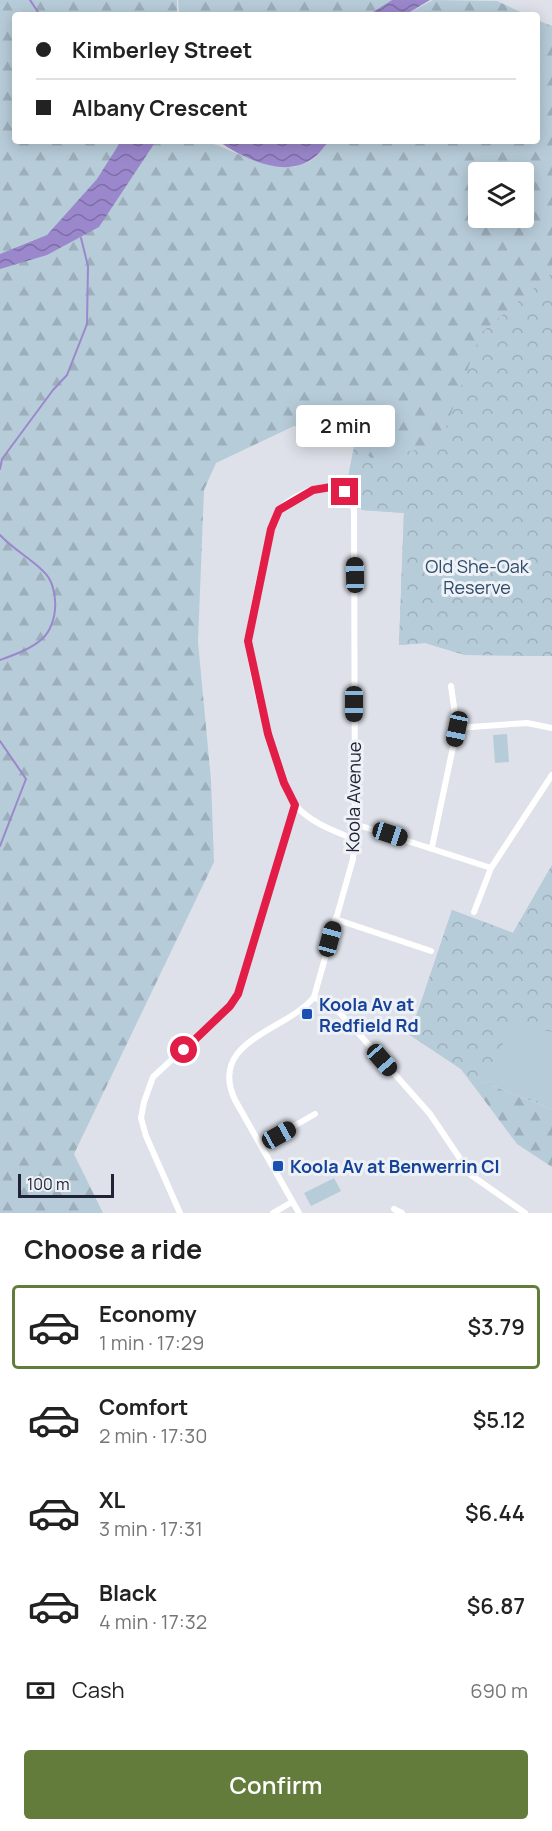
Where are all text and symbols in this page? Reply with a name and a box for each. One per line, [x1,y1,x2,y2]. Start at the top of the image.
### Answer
text: Kimberley Street [72,35,252,65]
text: Albany Crescent [72,93,248,123]
map controls [468,162,534,228]
button: layers [468,162,534,228]
callout: 2 min [296,405,394,447]
text: 2 min [320,412,371,439]
route end [331,478,358,505]
park label: Old She-Oak Reserve [425,554,530,599]
car [346,557,364,593]
car [345,686,363,722]
car [444,710,470,748]
street label: Koola Avenue [340,741,366,853]
car [370,820,410,848]
car [317,919,343,959]
place label: Koola Av at Redfield Rd [319,992,419,1037]
marker: Koola Av at Redfield Rd [300,1007,314,1021]
route start [170,1036,197,1063]
car [363,1041,401,1079]
car [259,1118,299,1152]
place label: Koola Av at Benwerrin Cl [290,1154,500,1178]
marker: Koola Av at Benwerrin Cl [271,1159,285,1173]
scale bar [18,1171,114,1198]
text: 100 m [27,1173,70,1195]
text: Choose a ride [24,1230,202,1267]
text: Economy [99,1299,197,1329]
icon: car [27,1300,81,1354]
text: $3.79 [467,1312,525,1342]
text: 1 min · 17:29 [99,1329,204,1356]
text: Comfort [99,1392,188,1422]
icon: car [27,1393,81,1447]
text: $5.12 [473,1405,525,1435]
text: 2 min · 17:30 [99,1422,208,1449]
text: XL [99,1485,125,1515]
icon: car [27,1486,81,1540]
text: $6.44 [465,1498,525,1528]
text: 3 min · 17:31 [99,1515,203,1542]
text: Black [99,1578,156,1608]
icon: car [27,1579,81,1633]
text: $6.87 [467,1591,525,1621]
text: 4 min · 17:32 [99,1608,207,1635]
icon: cash [24,1674,57,1707]
text: Cash [72,1675,125,1705]
text: 690 m [470,1677,528,1704]
button: Confirm [24,1750,528,1819]

